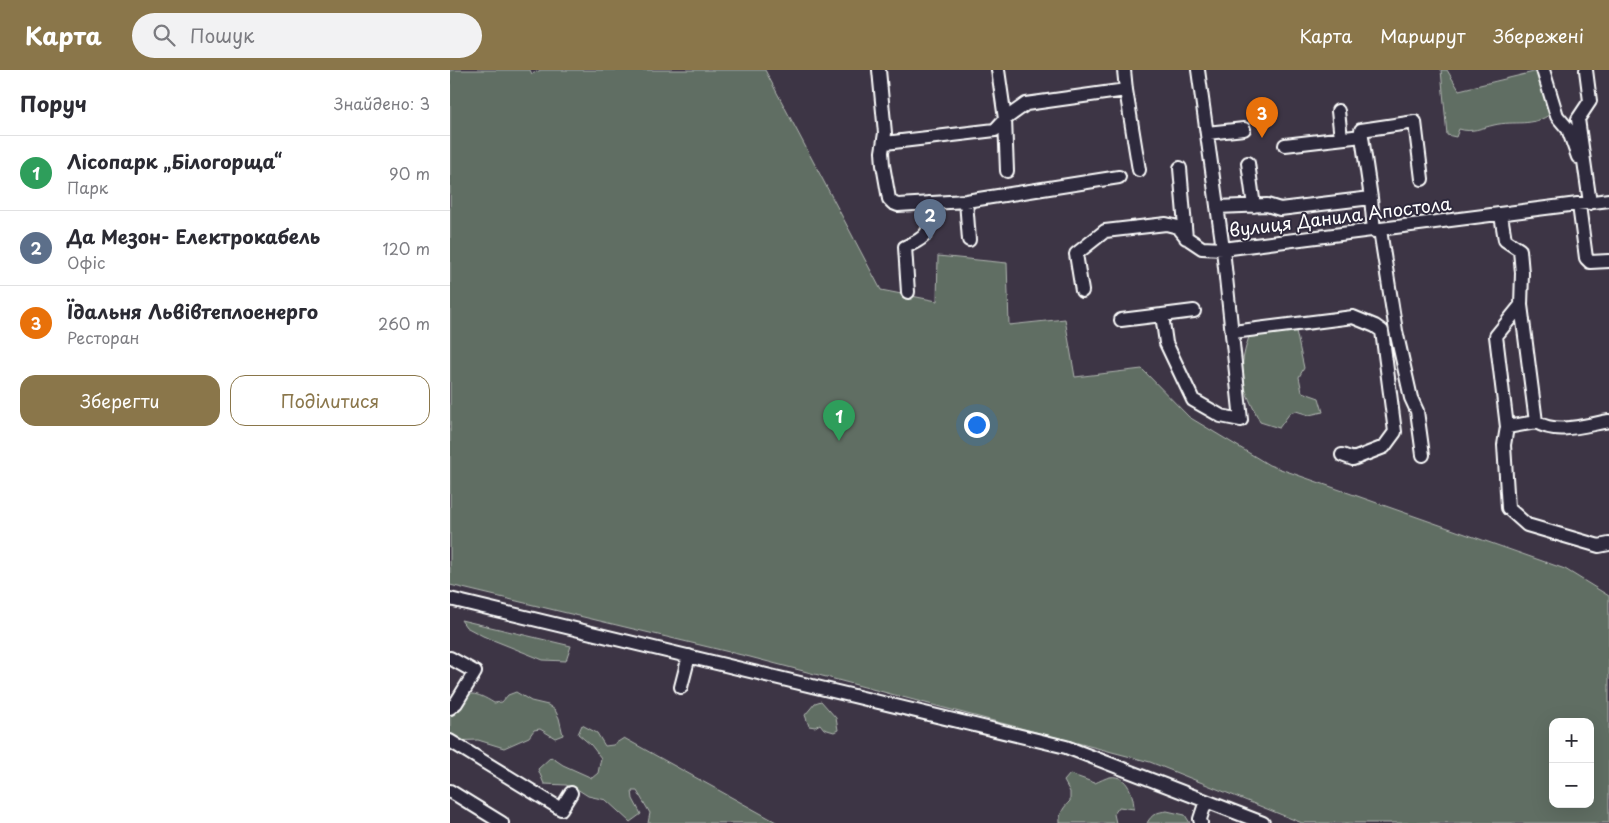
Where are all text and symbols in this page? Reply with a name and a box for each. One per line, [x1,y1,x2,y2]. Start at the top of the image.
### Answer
search box [132,13,482,58]
text: Карта [25,17,102,53]
icon: search [150,21,178,49]
text: Пошук [190,21,254,49]
text: Карта [1299,22,1352,49]
text: Маршрут [1380,22,1465,49]
text: Збережені [1493,22,1584,49]
text: Поруч [20,87,87,119]
text: Знайдено: 3 [334,91,430,115]
pin: 3 [1246,97,1278,138]
text: Лісопарк „Білогорща“ [67,147,282,175]
text: 1 [32,161,40,185]
text: 90 m [389,161,430,185]
text: Парк [67,175,108,199]
street label: вулиця Данила Апостола [1227,189,1453,243]
pin: 2 [914,199,946,240]
text: Да Мезон- Електрокабель [67,222,320,250]
text: 2 [30,236,42,260]
text: 120 m [383,236,430,260]
text: Офіс [67,250,105,274]
text: Їдальня Львівтеплоенерго [67,297,318,325]
text: 3 [31,311,41,335]
text: 260 m [378,311,430,335]
text: Ресторан [67,325,140,349]
button: Зберегти [20,375,220,426]
button: Поділитися [230,375,430,426]
pin: 1 [823,400,855,441]
your location [964,412,990,438]
map controls [1549,718,1594,808]
button: + [1549,718,1594,763]
button: − [1549,763,1594,808]

